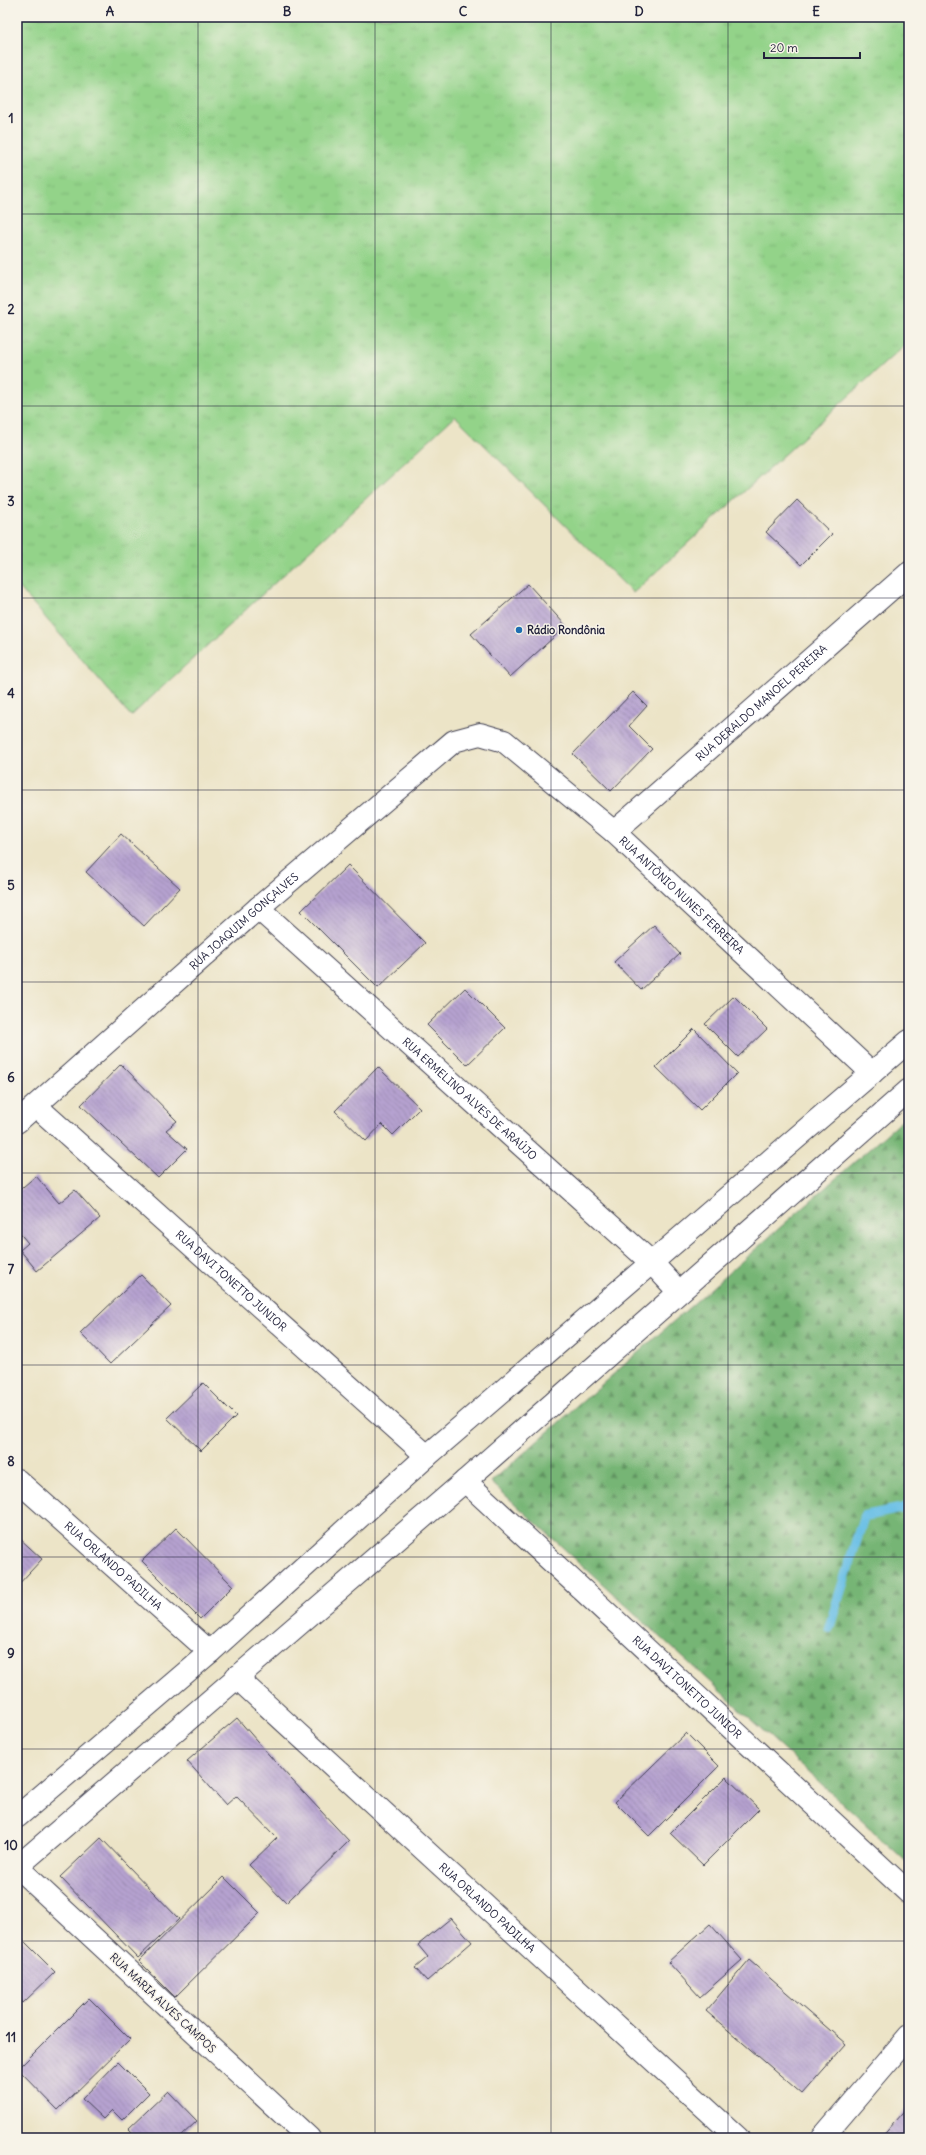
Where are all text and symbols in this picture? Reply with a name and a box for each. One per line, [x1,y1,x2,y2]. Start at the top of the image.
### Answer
text: A [106,3,115,20]
text: B [283,3,292,20]
text: C [459,3,468,20]
text: D [634,3,644,20]
text: E [812,3,820,20]
scale bar [764,34,860,60]
text: 20 m [770,40,798,55]
text: 1 [8,110,14,127]
text: 2 [7,301,15,318]
text: 3 [7,493,15,510]
place label: Rádio Rondônia [527,623,606,637]
marker: Rádio Rondônia [514,625,524,635]
street label: RUA DERALDO MANOEL PEREIRA [693,641,830,764]
text: 4 [7,685,15,702]
street label: RUA ANTÔNIO NUNES FERREIRA [616,833,747,957]
street label: RUA JOAQUIM GONÇALVES [186,870,301,973]
text: 5 [7,877,15,894]
street label: RUA ERMELINO ALVES DE ARAÚJO [400,1035,540,1163]
text: 6 [7,1069,15,1086]
street label: RUA DAVI TONETTO JUNIOR [173,1227,290,1334]
text: 7 [8,1261,15,1278]
text: 8 [7,1453,15,1470]
street label: RUA ORLANDO PADILHA [62,1519,165,1613]
street label: RUA DAVI TONETTO JUNIOR [629,1633,745,1741]
text: 9 [7,1645,15,1662]
text: 10 [4,1837,18,1854]
street label: RUA ORLANDO PADILHA [436,1860,538,1955]
street label: RUA MARIA ALVES CAMPOS [107,1950,219,2056]
text: 11 [6,2029,16,2046]

